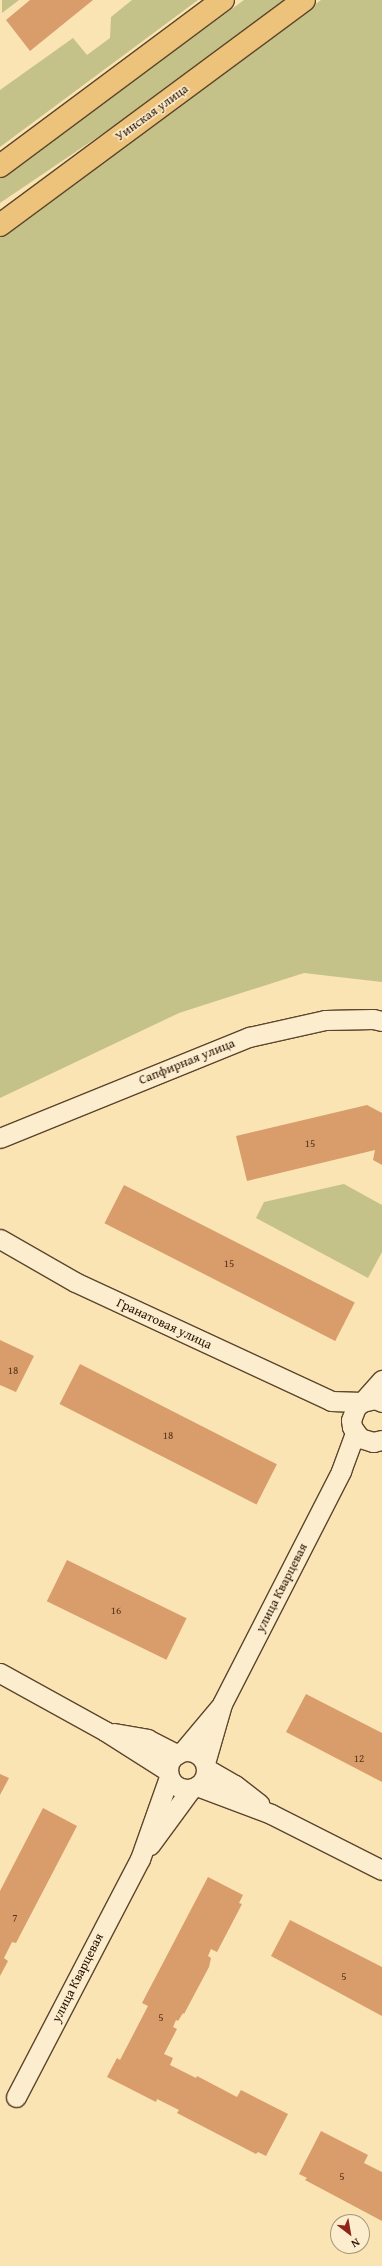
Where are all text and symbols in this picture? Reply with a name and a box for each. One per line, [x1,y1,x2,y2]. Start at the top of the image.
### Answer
street label: Уинская улица [112,81,192,145]
street label: Сапфирная улица [137,1036,237,1088]
house number: 15 [305,1136,315,1150]
house number: 15 [224,1256,234,1270]
street label: Гранатовая улица [114,1295,214,1353]
house number: 18 [8,1363,18,1377]
house number: 18 [163,1428,173,1442]
street label: улица Кварцевая [253,1541,311,1635]
house number: 16 [111,1603,121,1617]
house number: 12 [354,1751,364,1765]
house number: 7 [12,1910,18,1924]
street label: улица Кварцевая [49,1931,107,2025]
house number: 5 [341,1969,347,1983]
house number: 5 [158,2010,164,2024]
house number: 5 [339,2169,345,2183]
north arrow [330,2214,370,2254]
text: N [348,2235,363,2252]

